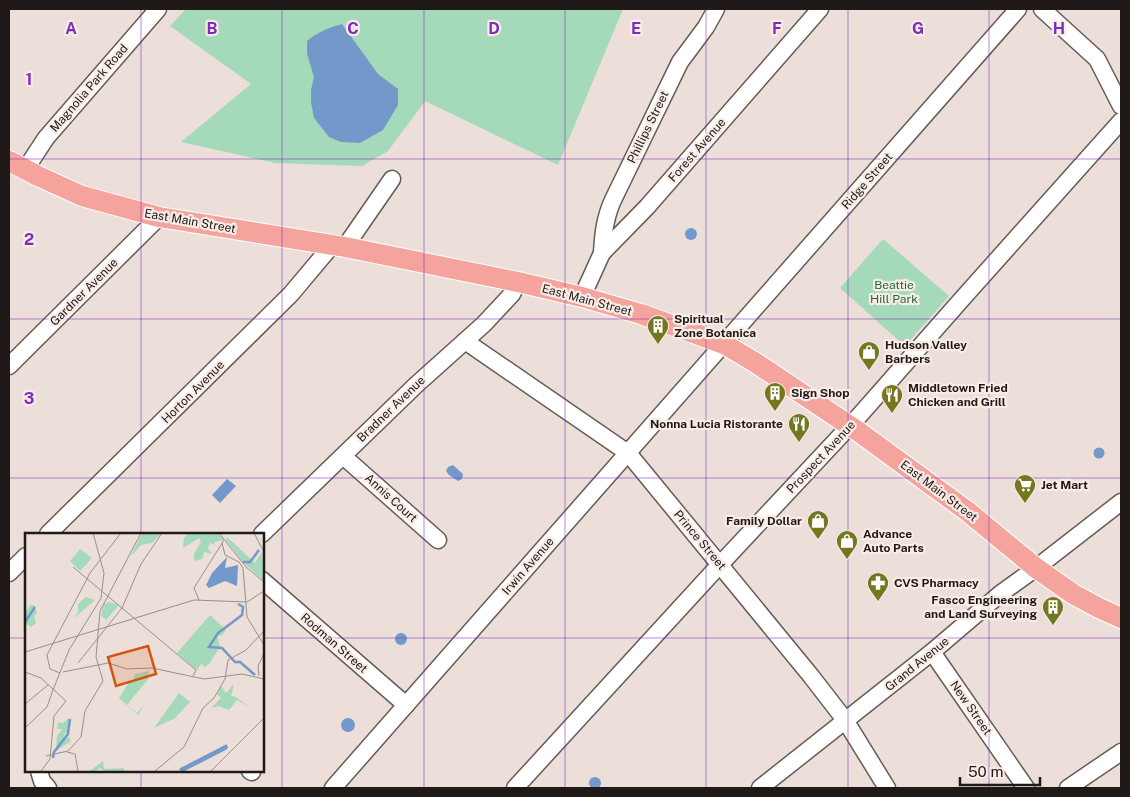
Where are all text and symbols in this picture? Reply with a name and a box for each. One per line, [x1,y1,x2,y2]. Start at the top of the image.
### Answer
text: A [65,19,77,38]
text: B [207,19,218,38]
text: C [347,19,359,38]
text: D [488,19,500,38]
text: E [631,19,641,38]
text: F [772,19,782,38]
text: G [912,19,924,38]
text: H [1053,19,1065,38]
street label: Magnolia Park Road [47,41,131,135]
text: 1 [26,70,32,89]
street label: Phillips Street [624,88,672,165]
street label: Forest Avenue [666,115,729,185]
street label: Ridge Street [839,150,895,212]
street label: East Main Street [143,206,237,236]
text: 2 [24,230,34,249]
street label: Gardner Avenue [47,255,121,329]
park label: Beattie Hill Park [870,278,918,306]
street label: East Main Street [540,281,634,319]
place label: Spiritual Zone Botanica [674,312,756,340]
building icon: Spiritual Zone Botanica [646,314,670,345]
place label: Hudson Valley Barbers [885,338,967,366]
shop icon: Hudson Valley Barbers [857,340,881,371]
street label: Horton Avenue [159,358,227,426]
street label: Bradner Avenue [354,373,428,445]
building icon: Sign Shop [763,381,787,412]
place label: Middletown Fried Chicken and Grill [908,381,1008,409]
restaurant icon: Middletown Fried Chicken and Grill [880,383,904,414]
place label: Sign Shop [791,386,849,400]
text: 3 [24,389,34,408]
restaurant icon: Nonna Lucia Ristorante [787,412,811,443]
place label: Nonna Lucia Ristorante [650,417,783,431]
street label: Prospect Avenue [784,418,858,496]
street label: East Main Street [898,458,980,525]
street label: Annis Court [362,471,420,525]
supermarket icon: Jet Mart [1013,473,1037,504]
place label: Jet Mart [1041,478,1088,492]
street label: Prince Street [671,507,729,573]
shop icon: Family Dollar [806,509,830,540]
place label: Family Dollar [726,514,802,528]
place label: Advance Auto Parts [863,527,924,555]
shop icon: Advance Auto Parts [835,529,859,560]
inset map [25,533,264,772]
street label: Irwin Avenue [499,534,557,598]
pharmacy icon: CVS Pharmacy [866,571,890,602]
place label: CVS Pharmacy [894,576,979,590]
place label: Fasco Engineering and Land Surveying [924,593,1037,621]
building icon: Fasco Engineering and Land Surveying [1041,595,1065,626]
street label: Rodman Street [298,610,370,676]
street label: Grand Avenue [882,634,952,694]
street label: New Street [947,678,995,738]
scale bar [960,754,1040,786]
text: 50 m [968,763,1003,780]

